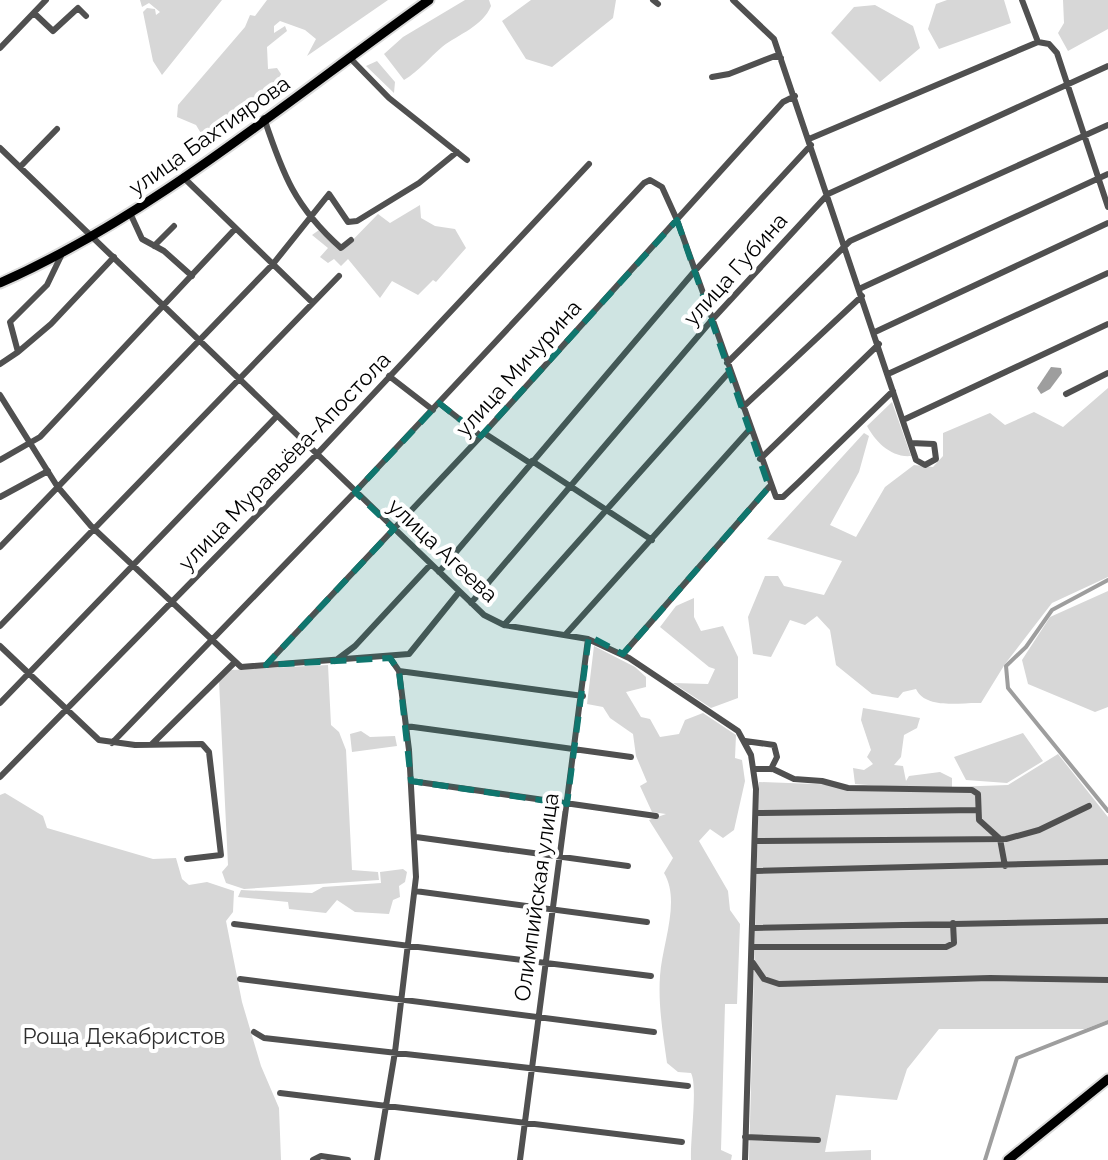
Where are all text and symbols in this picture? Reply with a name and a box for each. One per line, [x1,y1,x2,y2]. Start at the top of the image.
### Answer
street label: улица Бахтиярова [123,70,295,200]
street label: улица Губина [678,207,792,331]
street label: улица Мичурина [450,294,586,442]
street label: улица Муравьёва-Апостола [173,346,395,576]
street label: улица Агеева [383,493,503,607]
street label: Олимпийская улица [508,791,564,1003]
park label: Роща Декабристов [23,1023,225,1049]

